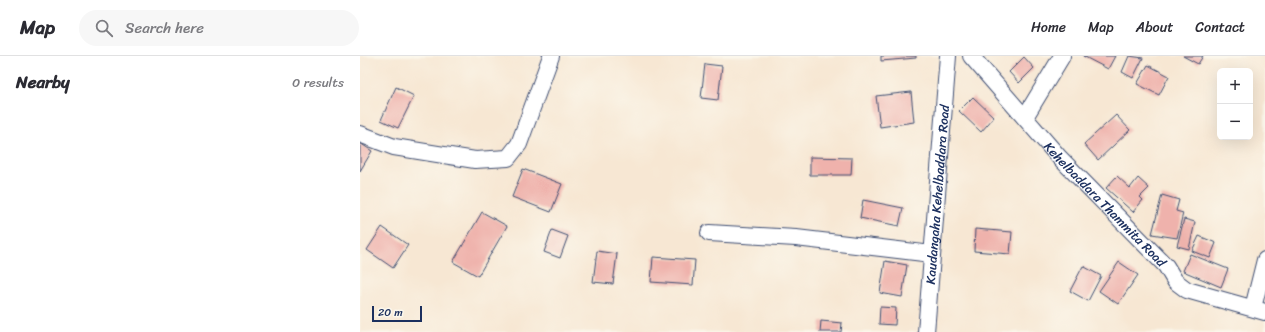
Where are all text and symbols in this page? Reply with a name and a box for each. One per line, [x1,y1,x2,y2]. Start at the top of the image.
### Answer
search box [79,10,359,46]
text: Map [20,11,55,44]
text: Search here [125,15,204,41]
text: Home [1031,15,1066,40]
text: Map [1088,15,1114,40]
text: About [1136,15,1173,40]
text: Contact [1195,15,1245,40]
icon: search [93,17,115,39]
text: Nearby [16,67,70,97]
map controls [1217,68,1253,140]
button: + [1217,68,1253,104]
text: 0 results [292,71,344,94]
street label: Kaudangaha Kehelbaddara Road [918,103,956,285]
button: − [1217,104,1253,140]
street label: Kehelbaddara Thammita Road [1038,136,1173,273]
text: 20 m [378,303,403,322]
scale bar [372,304,422,323]

